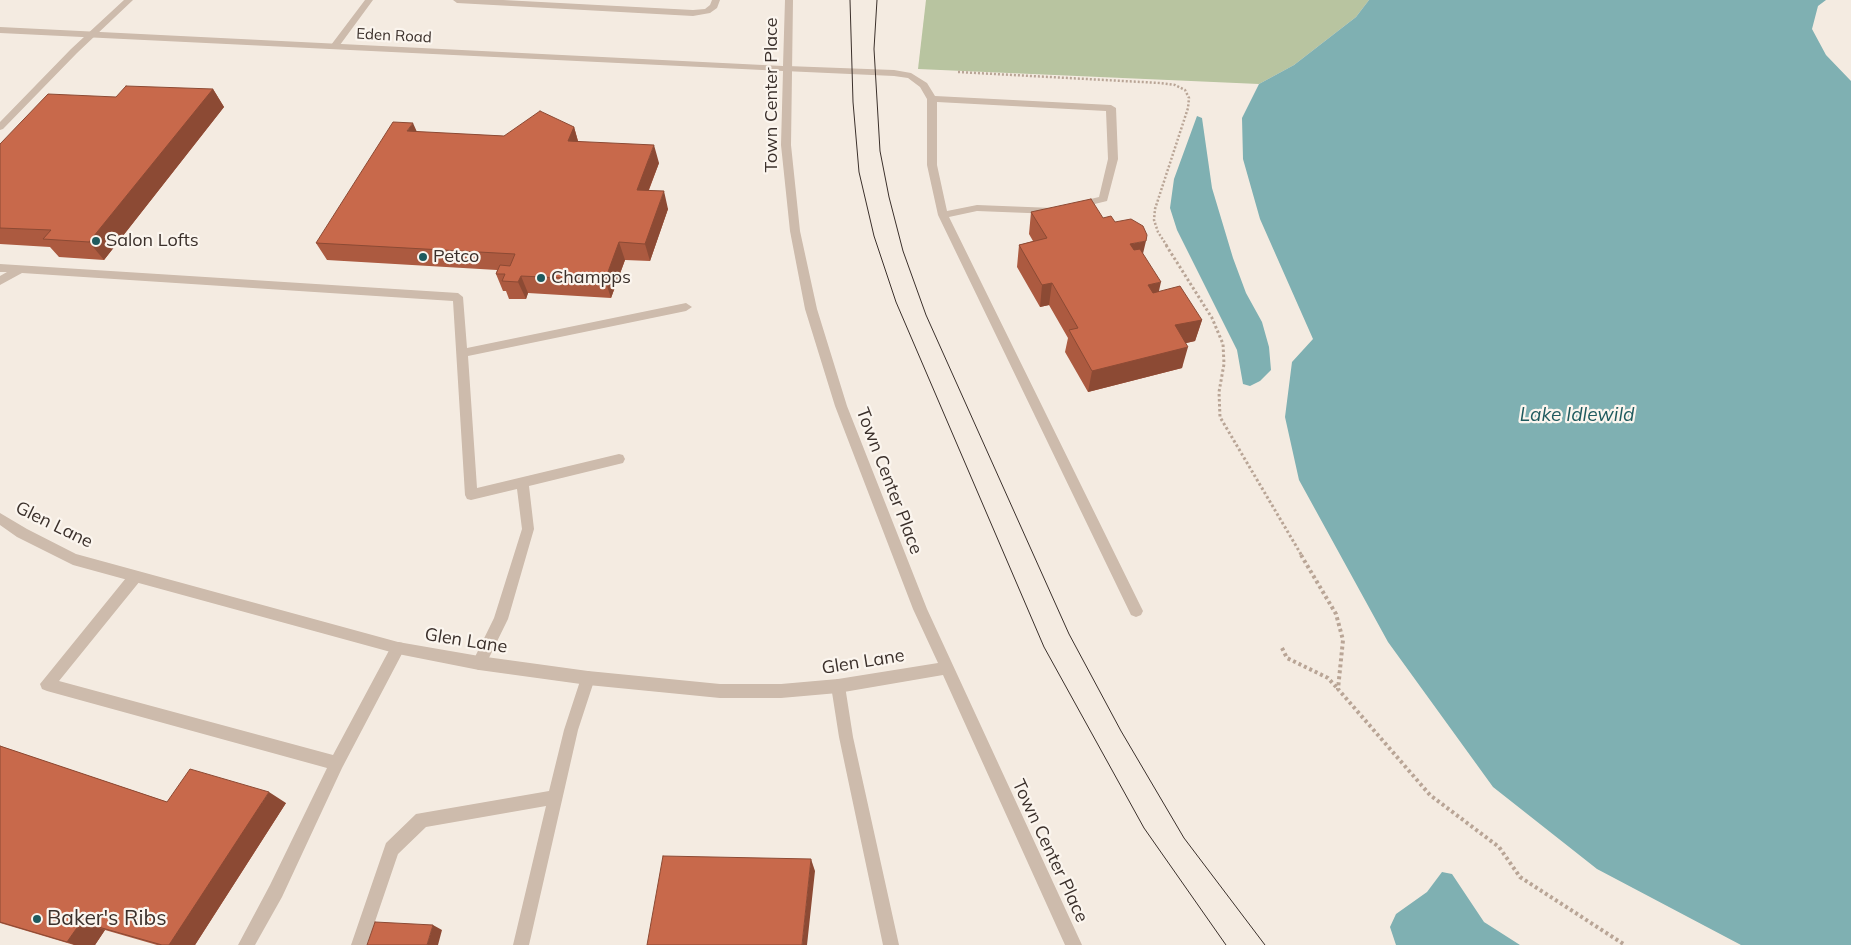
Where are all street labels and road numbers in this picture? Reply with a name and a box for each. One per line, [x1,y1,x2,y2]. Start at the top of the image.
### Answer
street label: Town Center Place [761,17,783,173]
street label: Eden Road [356,25,432,47]
street label: Town Center Place [851,405,927,557]
street label: Glen Lane [12,497,96,553]
street label: Glen Lane [423,624,509,658]
street label: Glen Lane [820,645,906,679]
street label: Town Center Place [1007,776,1093,926]

